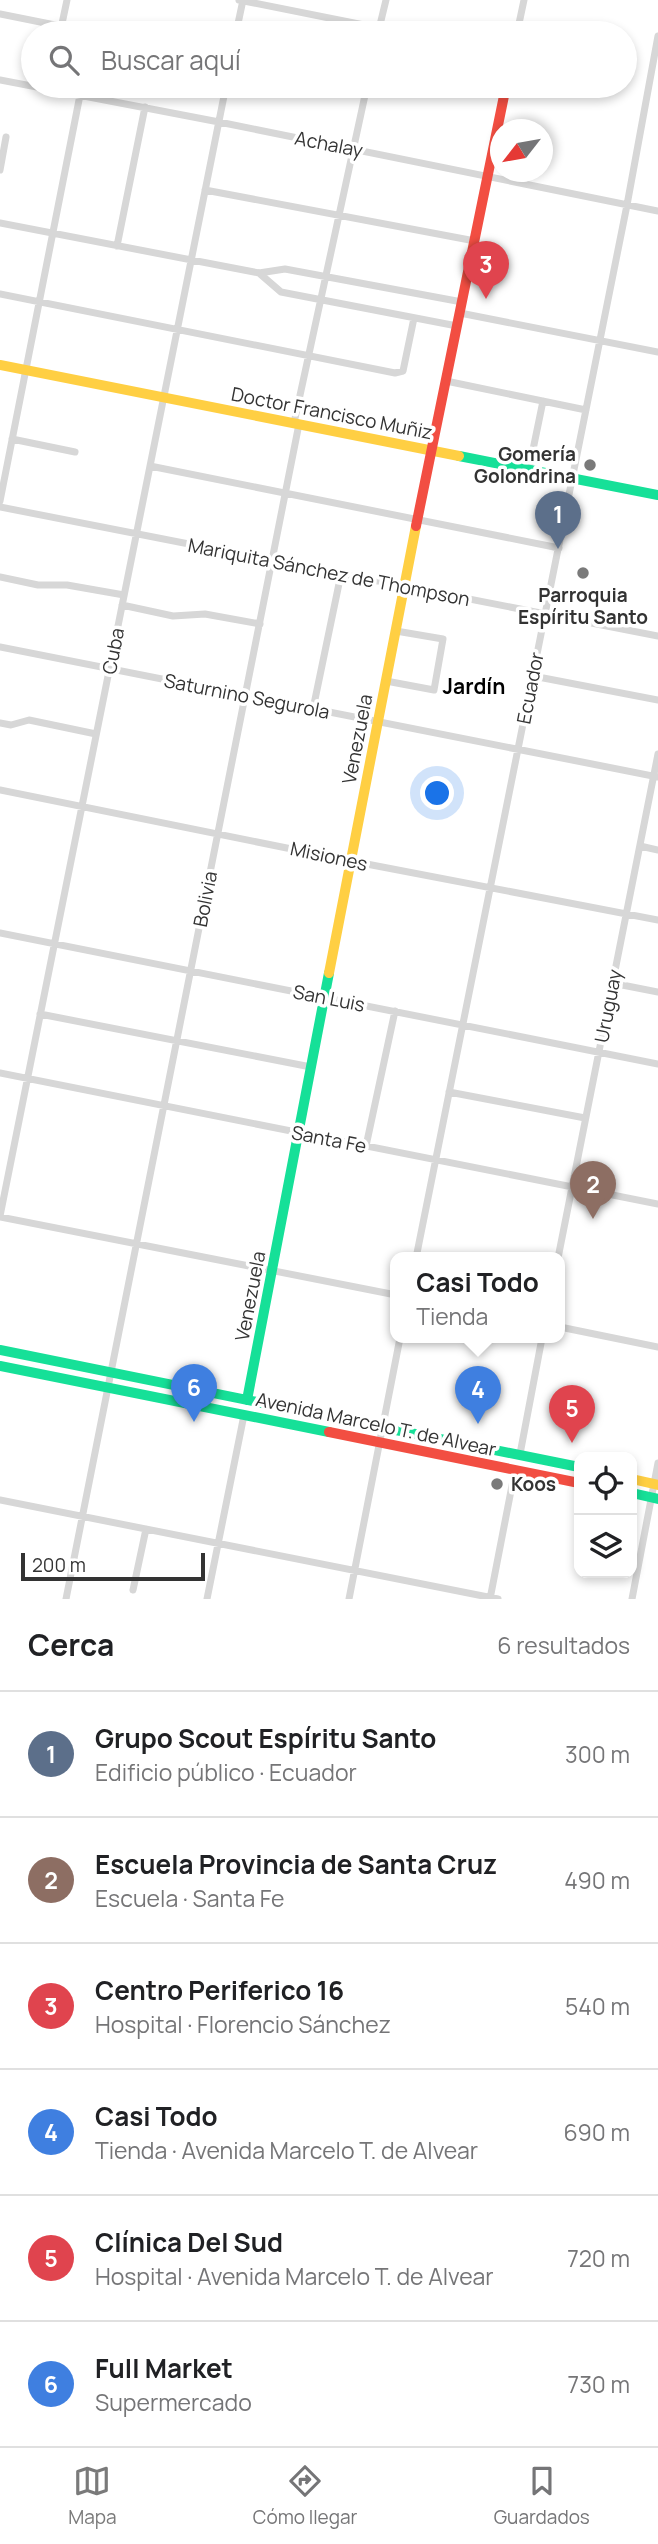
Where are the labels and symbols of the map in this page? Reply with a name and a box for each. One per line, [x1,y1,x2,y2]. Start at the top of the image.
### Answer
north arrow [490,119,553,182]
street label: Achalay [293,125,365,163]
pin: 3 [463,241,509,299]
street label: Doctor Francisco Muñiz [229,381,435,445]
place label: Gomería Golondrina [474,441,576,489]
marker: Gomería Golondrina [582,457,598,473]
pin: 1 [535,491,581,549]
street label: Mariquita Sánchez de Thompson [186,532,472,612]
marker: Parroquia Espíritu Santo [575,565,591,581]
place label: Parroquia Espíritu Santo [518,582,648,630]
street label: Cuba [96,626,130,676]
street label: Ecuador [510,650,550,726]
street label: Saturnino Segurola [162,667,332,725]
district label: Jardín [443,672,505,700]
street label: Venezuela [336,692,378,786]
your location [420,776,454,810]
street label: Misiones [288,835,370,877]
street label: Bolivia [187,869,223,929]
street label: Uruguay [588,967,628,1045]
street label: San Luis [291,978,367,1018]
street label: Santa Fe [289,1119,369,1159]
pin: 2 [570,1161,616,1219]
street label: Venezuela [229,1249,271,1343]
pin: 6 [171,1364,217,1422]
pin: 4 [455,1366,501,1424]
pin: 5 [549,1385,595,1443]
street label: Avenida Marcelo T. de Alvear [253,1386,499,1462]
place label: Koos [511,1471,556,1497]
marker: Koos [489,1476,505,1492]
scale bar [21,1550,205,1582]

